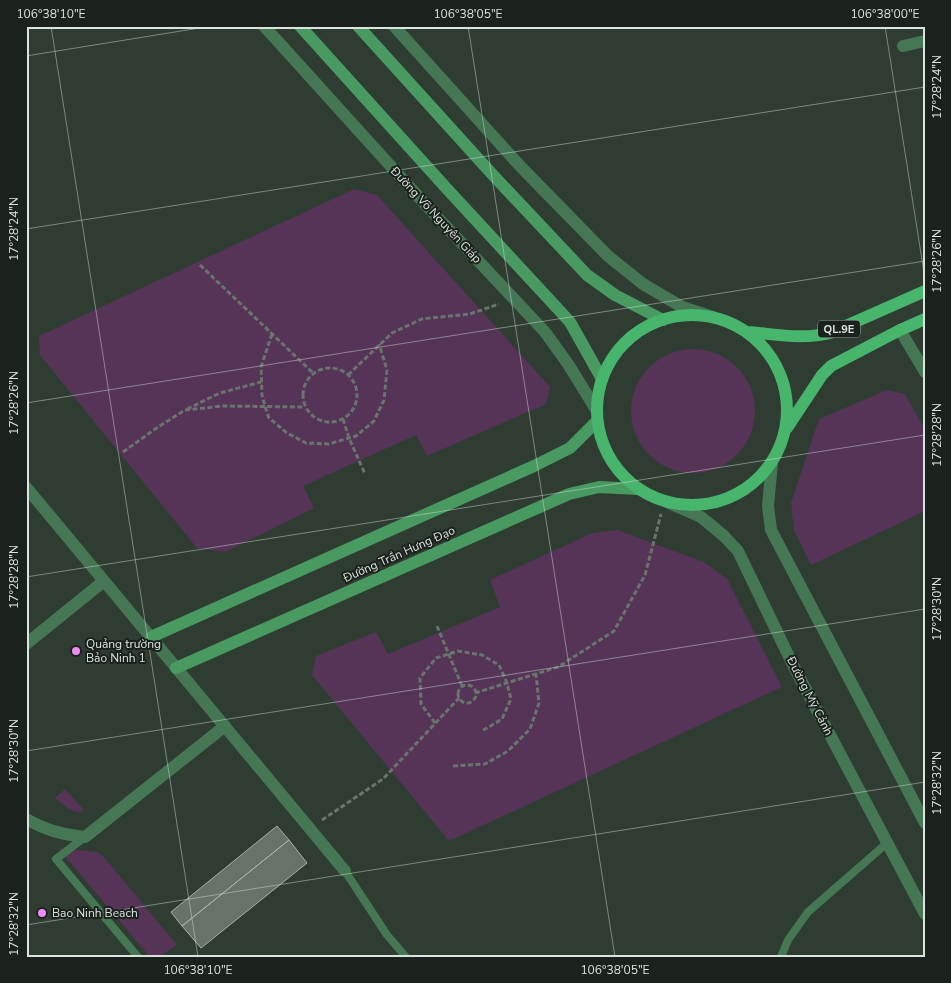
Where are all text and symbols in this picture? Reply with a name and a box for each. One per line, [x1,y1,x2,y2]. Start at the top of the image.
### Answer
text: 106°38'10"E [16,6,86,22]
text: 106°38'05"E [433,6,503,22]
text: 106°38'00"E [850,6,920,22]
text: 17°28'24"N [929,55,945,119]
street label: Đường Võ Nguyên Giáp [386,163,485,267]
text: 17°28'24"N [6,197,22,261]
text: 17°28'26"N [929,229,945,293]
road number: QL.9E [818,320,860,338]
text: 17°28'26"N [6,371,22,435]
text: 17°28'28"N [929,403,945,467]
street label: Đường Trần Hưng Đạo [340,522,458,586]
text: 17°28'28"N [6,545,22,609]
text: 17°28'30"N [929,577,945,641]
place label: Quảng trường Bảo Ninh 1 [86,636,161,666]
marker: Quảng trường Bảo Ninh 1 [70,645,82,657]
street label: Đường Mỹ Cảnh [783,653,837,738]
text: 17°28'30"N [6,719,22,783]
text: 17°28'32"N [929,751,945,815]
text: 17°28'32"N [6,892,22,956]
place label: Bao Ninh Beach [52,905,138,921]
marker: Bao Ninh Beach [36,907,48,919]
text: 106°38'10"E [163,962,233,978]
text: 106°38'05"E [580,962,650,978]

